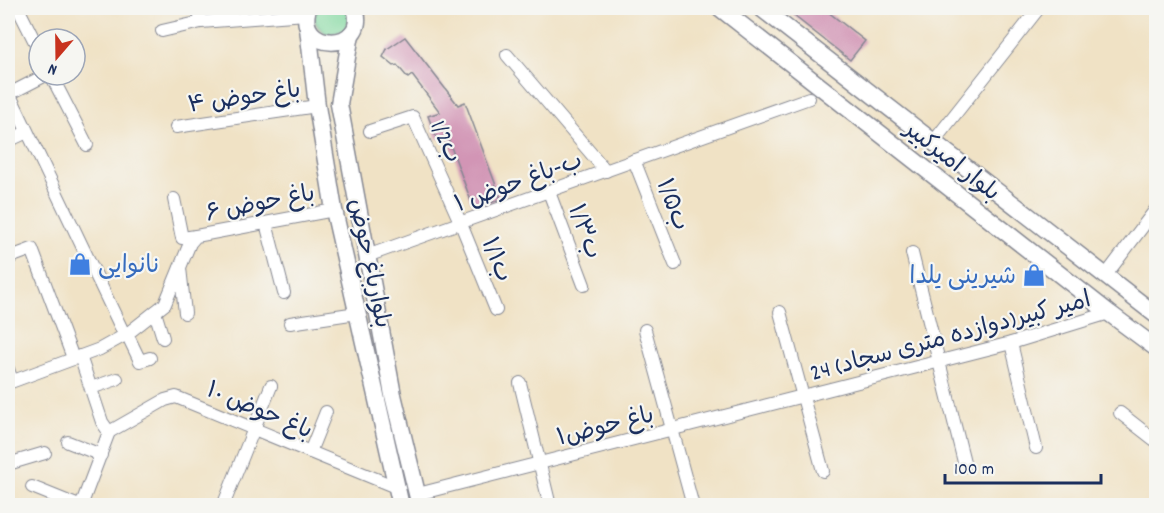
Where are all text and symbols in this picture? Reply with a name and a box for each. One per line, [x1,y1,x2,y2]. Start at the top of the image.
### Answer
north arrow [27,27,87,87]
text: N [45,57,60,81]
street label: ۴ باغ حوض [186,74,303,124]
street label: بلوار امیرکبیر [894,113,1006,211]
street label: 1/2ب [420,115,469,169]
street label: ۱ ب-باغ حوض [450,145,588,223]
street label: ب۱/۵ [646,174,697,236]
street label: ۶ باغ حوض [203,178,318,232]
street label: بلوارباغ حوض [338,196,398,331]
street label: ب۱/۳ [558,200,609,264]
street label: ب۱/۱ [471,233,519,288]
place label: نانوایی [98,250,160,284]
shop icon: نانوایی [67,251,93,277]
place label: شیرینی یلدا [910,261,1016,295]
shop icon: شیرینی یلدا [1021,262,1047,288]
street label: 24 امیر کبیر(دوازده متری سجاد) [806,284,1095,392]
street label: ۱۰ باغ حوض [200,374,317,449]
street label: باغ حوض۱ [554,399,658,456]
scale bar [945,447,1101,485]
text: 100 m [954,458,994,483]

